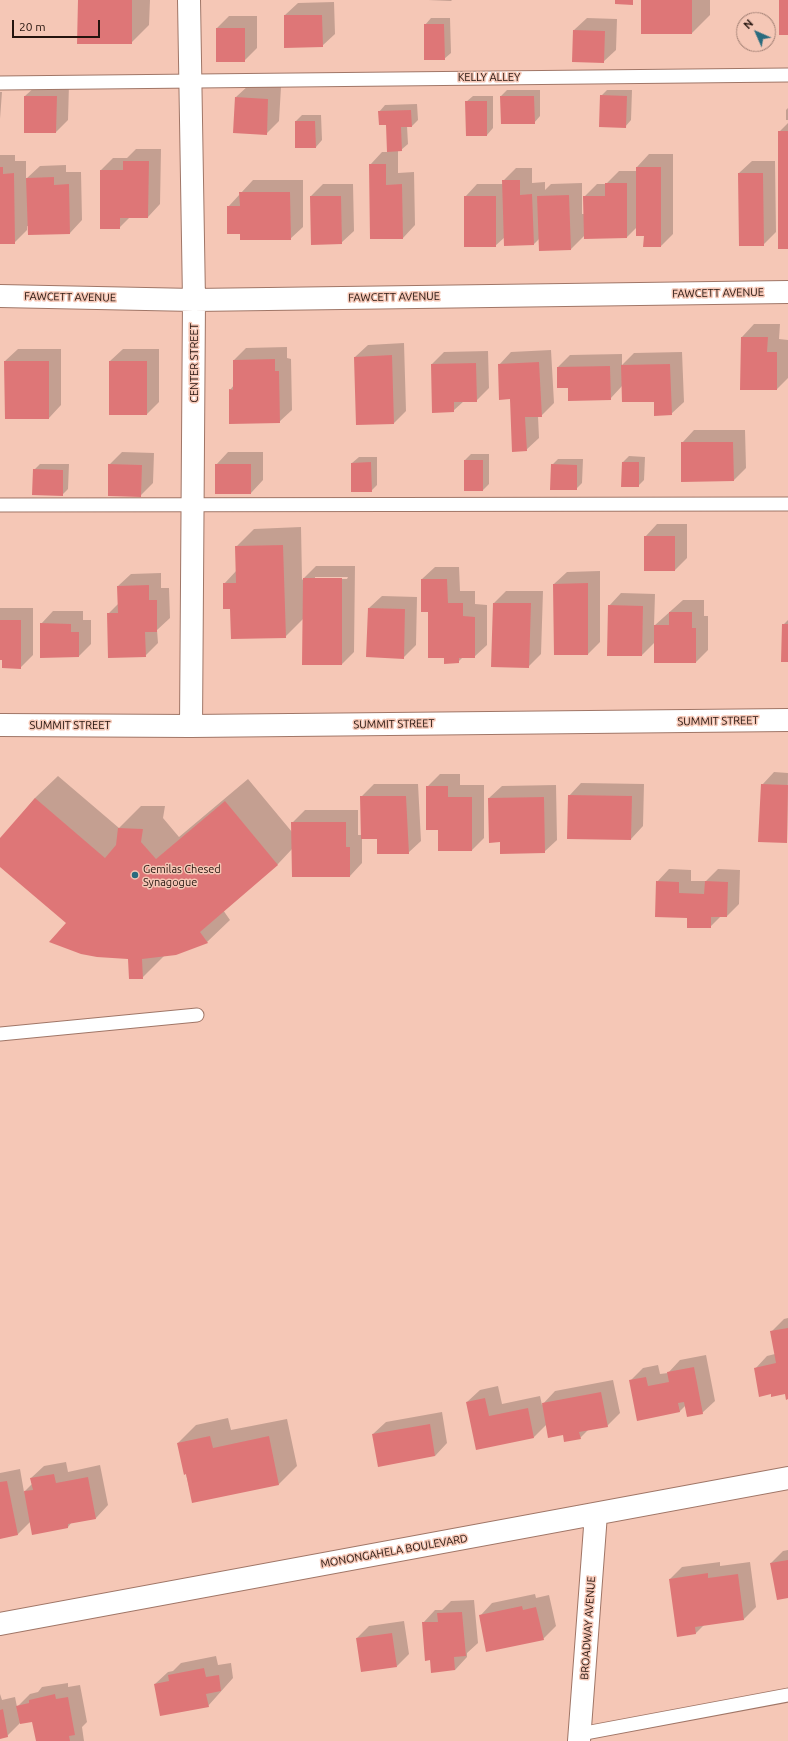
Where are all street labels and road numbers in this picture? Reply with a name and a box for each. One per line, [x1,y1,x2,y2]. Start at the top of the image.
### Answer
street label: KELLY ALLEY [458,70,520,84]
street label: FAWCETT AVENUE [672,286,764,300]
street label: FAWCETT AVENUE [24,290,116,304]
street label: FAWCETT AVENUE [348,290,440,304]
street label: CENTER STREET [187,323,201,403]
street label: SUMMIT STREET [677,714,759,728]
street label: SUMMIT STREET [353,717,435,731]
street label: SUMMIT STREET [29,718,111,732]
street label: MONONGAHELA BOULEVARD [319,1532,469,1570]
street label: BROADWAY AVENUE [578,1576,598,1680]

